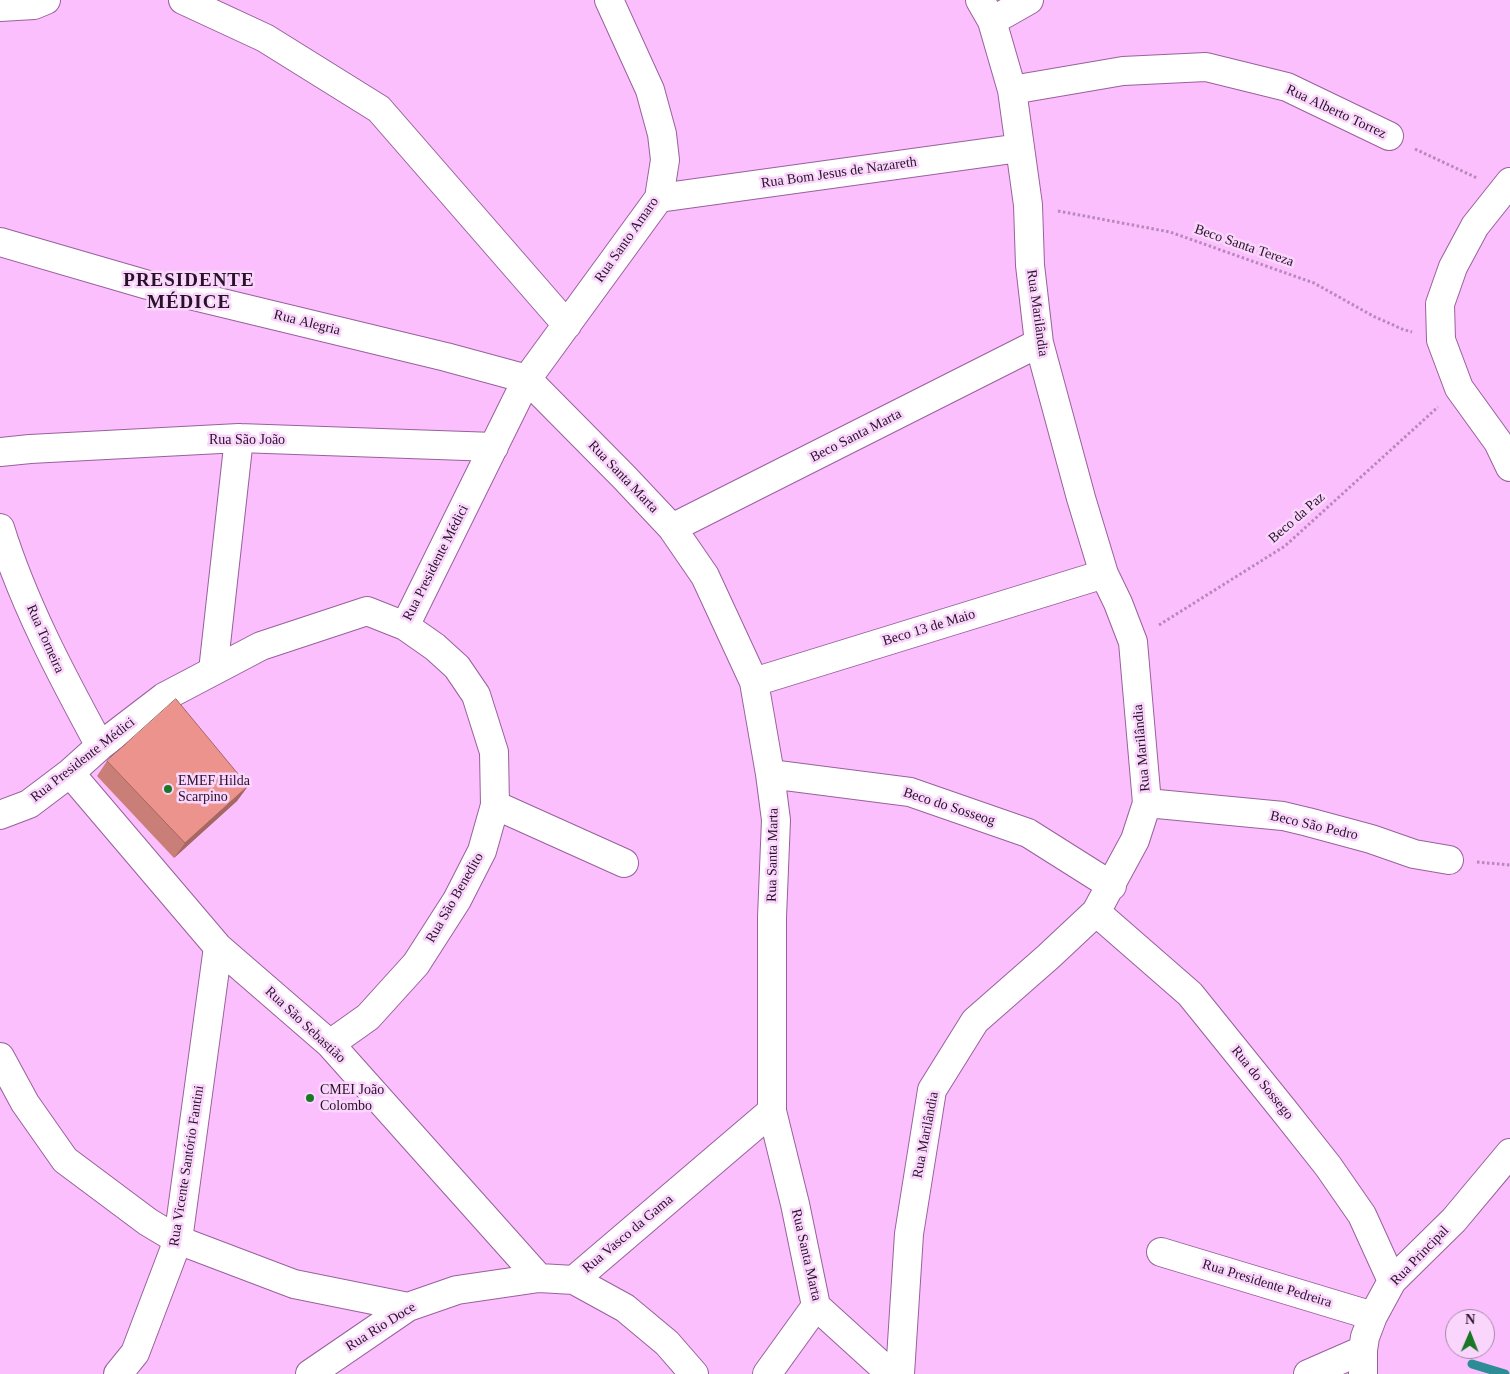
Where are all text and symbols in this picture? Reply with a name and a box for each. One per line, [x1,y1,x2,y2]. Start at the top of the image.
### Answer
street label: Rua Alberto Torrez [1283,81,1389,143]
street label: Rua Bom Jesus de Nazareth [760,154,918,192]
street label: Rua Santo Amaro [591,194,663,286]
street label: Beco Santa Tereza [1192,221,1296,271]
street label: Rua Marilândia [1023,269,1051,357]
district label: PRESIDENTE MÉDICE [122,270,256,314]
street label: Rua Alegria [272,307,342,339]
street label: Beco Santa Marta [808,406,904,466]
street label: Rua São João [209,432,285,448]
street label: Rua Santa Marta [584,437,662,517]
street label: Beco da Paz [1265,489,1329,547]
street label: Rua Presidente Médici [400,502,472,624]
street label: Rua Torneira [22,602,68,676]
street label: Beco 13 de Maio [881,606,977,650]
street label: Rua Marilândia [1130,704,1154,792]
street label: Rua Presidente Médici [28,714,138,806]
place label: EMEF Hilda Scarpino [178,773,250,806]
marker: EMEF Hilda Scarpino [162,783,174,795]
street label: Beco do Sosseog [901,784,997,830]
street label: Rua Santa Marta [764,808,782,902]
street label: Beco São Pedro [1269,808,1359,844]
street label: Rua São Benedito [422,850,488,946]
street label: Rua São Sebastião [261,983,349,1067]
street label: Rua do Sossego [1227,1043,1297,1123]
place label: CMEI João Colombo [320,1082,384,1114]
street label: Rua Vicente Santório Fantini [166,1084,208,1248]
street label: Rua Marilândia [909,1090,943,1180]
marker: CMEI João Colombo [304,1092,316,1104]
street label: Rua Vasco da Gama [579,1191,677,1277]
street label: Rua Santa Marta [787,1207,825,1303]
street label: Rua Principal [1387,1223,1453,1289]
street label: Rua Presidente Pedreira [1200,1256,1334,1312]
street label: Rua Rio Doce [343,1299,419,1355]
north arrow [1445,1309,1495,1359]
text: N [1465,1312,1475,1327]

